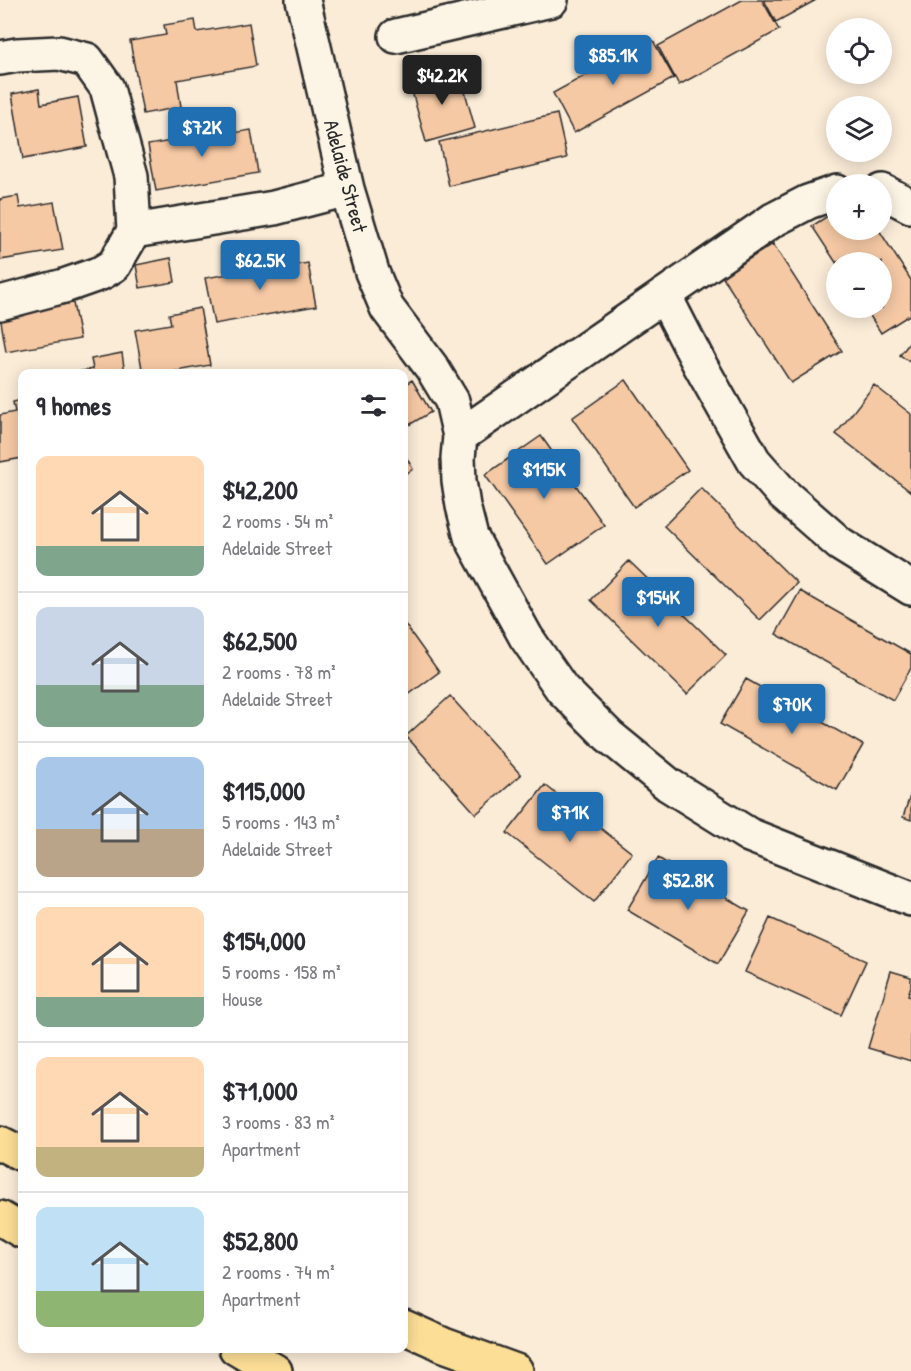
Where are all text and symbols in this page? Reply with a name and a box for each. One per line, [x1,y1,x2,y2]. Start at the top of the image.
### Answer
map controls [826,18,892,318]
button: locate [826,18,892,84]
pin: $85.1K [564,35,662,86]
text: $85.1K [588,41,638,68]
pin: $42.2K [393,55,491,106]
text: $42.2K [416,61,468,88]
button: layers [826,96,892,162]
pin: $72K [166,107,238,158]
text: $72K [182,113,222,140]
street label: Adelaide Street [317,116,375,236]
button: + [826,174,892,240]
pin: $62.5K [211,240,309,291]
text: $62.5K [235,246,285,273]
button: − [826,252,892,318]
text: 9 homes [36,388,111,423]
icon: filters [357,389,390,422]
pin: $115K [502,449,586,500]
text: $115K [522,455,566,482]
text: $42,200 [222,472,298,507]
icon: home [84,480,156,552]
text: 2 rooms · 54 m² [222,507,333,534]
text: Adelaide Street [222,534,332,561]
pin: $154K [616,577,700,628]
text: $154K [636,583,680,610]
text: $62,500 [222,623,297,658]
icon: home [84,631,156,703]
text: 2 rooms · 78 m² [222,658,336,685]
pin: $70K [756,684,828,735]
text: Adelaide Street [222,685,332,712]
text: $70K [772,690,812,717]
text: $115,000 [222,773,305,808]
icon: home [84,781,156,853]
pin: $71K [534,792,606,843]
text: $71K [551,798,589,825]
text: 5 rooms · 143 m² [222,808,340,835]
text: Adelaide Street [222,835,332,862]
pin: $52.8K [639,860,737,911]
text: $52.8K [662,866,714,893]
text: $154,000 [222,923,306,958]
icon: home [84,931,156,1003]
text: 5 rooms · 158 m² [222,958,341,985]
text: House [222,985,263,1012]
text: $71,000 [222,1073,298,1108]
icon: home [84,1081,156,1153]
text: 3 rooms · 83 m² [222,1108,334,1135]
text: Apartment [222,1135,300,1162]
text: $52,800 [222,1223,298,1258]
icon: home [84,1231,156,1303]
text: 2 rooms · 74 m² [222,1258,334,1285]
text: Apartment [222,1285,300,1312]

